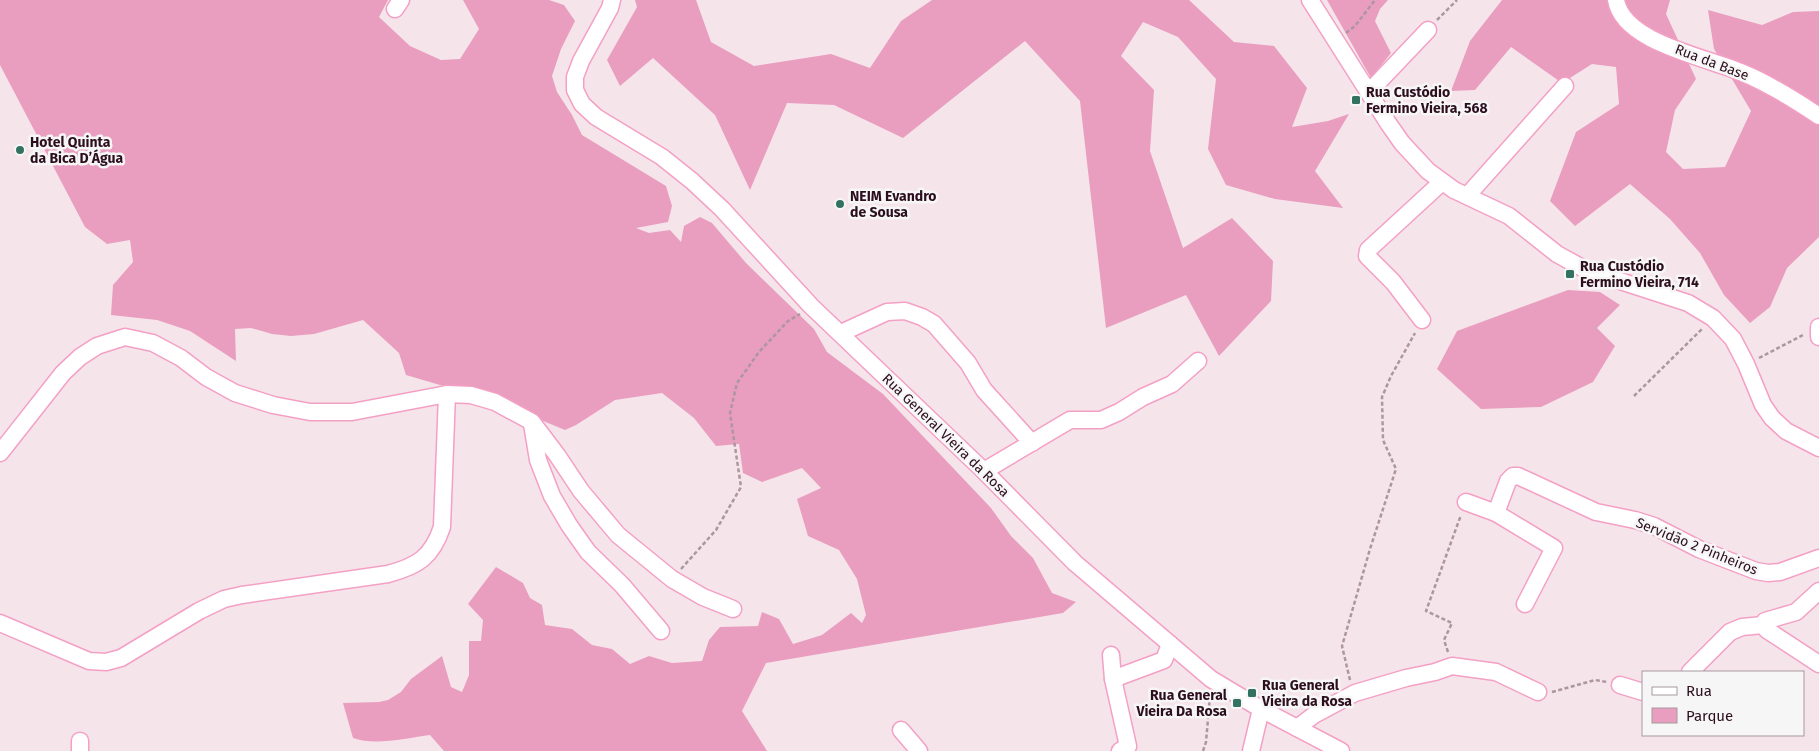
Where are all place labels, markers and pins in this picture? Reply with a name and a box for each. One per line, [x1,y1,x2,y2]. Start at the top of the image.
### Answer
place label: Rua Custódio Fermino Vieira, 568 [1366,84,1488,117]
marker: Rua Custódio Fermino Vieira, 568 [1350,94,1362,106]
place label: Hotel Quinta da Bica D’Água [30,134,123,167]
marker: Hotel Quinta da Bica D’Água [14,144,26,156]
place label: NEIM Evandro de Sousa [850,188,937,221]
marker: NEIM Evandro de Sousa [834,198,846,210]
place label: Rua Custódio Fermino Vieira, 714 [1580,258,1699,291]
marker: Rua Custódio Fermino Vieira, 714 [1564,268,1576,280]
place label: Rua General Vieira da Rosa [1261,677,1352,710]
place label: Rua General Vieira Da Rosa [1135,687,1228,720]
marker: Rua General Vieira da Rosa [1246,687,1258,699]
marker: Rua General Vieira Da Rosa [1231,697,1243,709]

